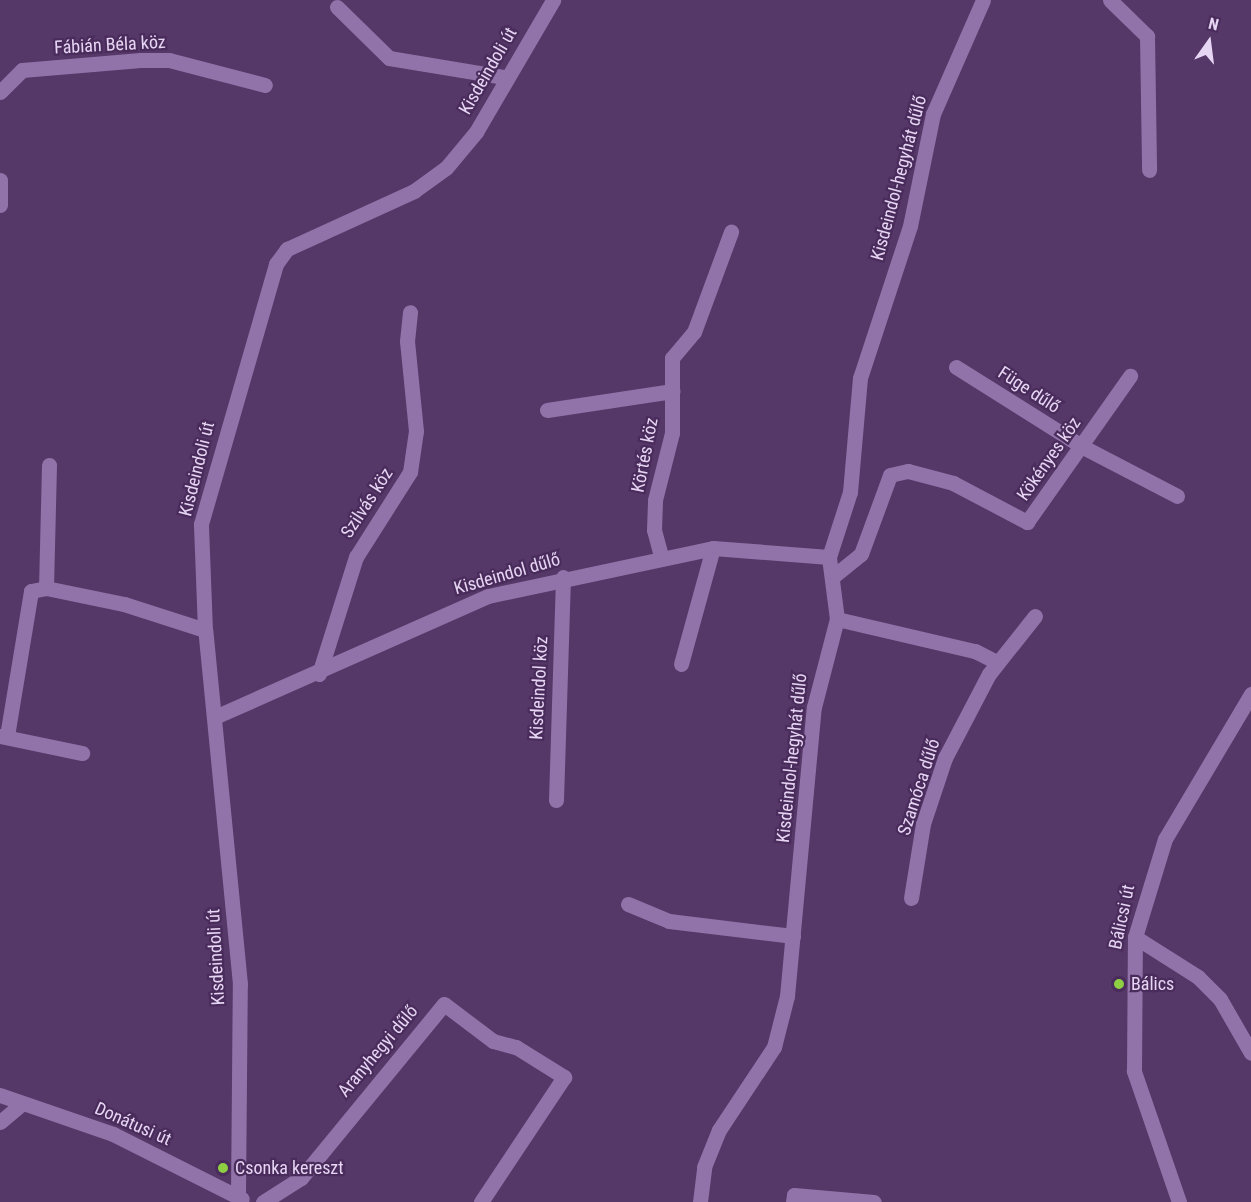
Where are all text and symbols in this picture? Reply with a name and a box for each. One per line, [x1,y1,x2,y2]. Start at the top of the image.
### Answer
north arrow [1179,12,1239,72]
text: N [1206,14,1221,34]
street label: Kisdeindoli út [454,24,522,118]
street label: Fábián Béla köz [54,31,166,59]
street label: Kisdeindol-hegyhát dűlő [867,93,931,263]
street label: Füge dűlő [994,362,1064,418]
street label: Kökényes köz [1012,413,1086,505]
street label: Körtés köz [627,416,663,494]
street label: Kisdeindoli út [175,419,219,519]
street label: Szilvás köz [336,464,398,542]
street label: Kisdeindol dűlő [451,549,563,599]
street label: Kisdeindol köz [526,636,552,740]
street label: Kisdeindol-hegyhát dűlő [772,672,812,844]
street label: Szamóca dűlő [893,736,945,838]
street label: Bálicsi út [1105,883,1139,951]
street label: Kisdeindoli út [203,908,229,1006]
place label: Bálics [1131,973,1174,995]
marker: Bálics [1112,977,1126,991]
street label: Aranyhegyi dűlő [333,1001,423,1101]
street label: Donátusi út [92,1098,174,1150]
place label: Csonka kereszt [235,1157,344,1179]
marker: Csonka kereszt [216,1161,230,1175]

